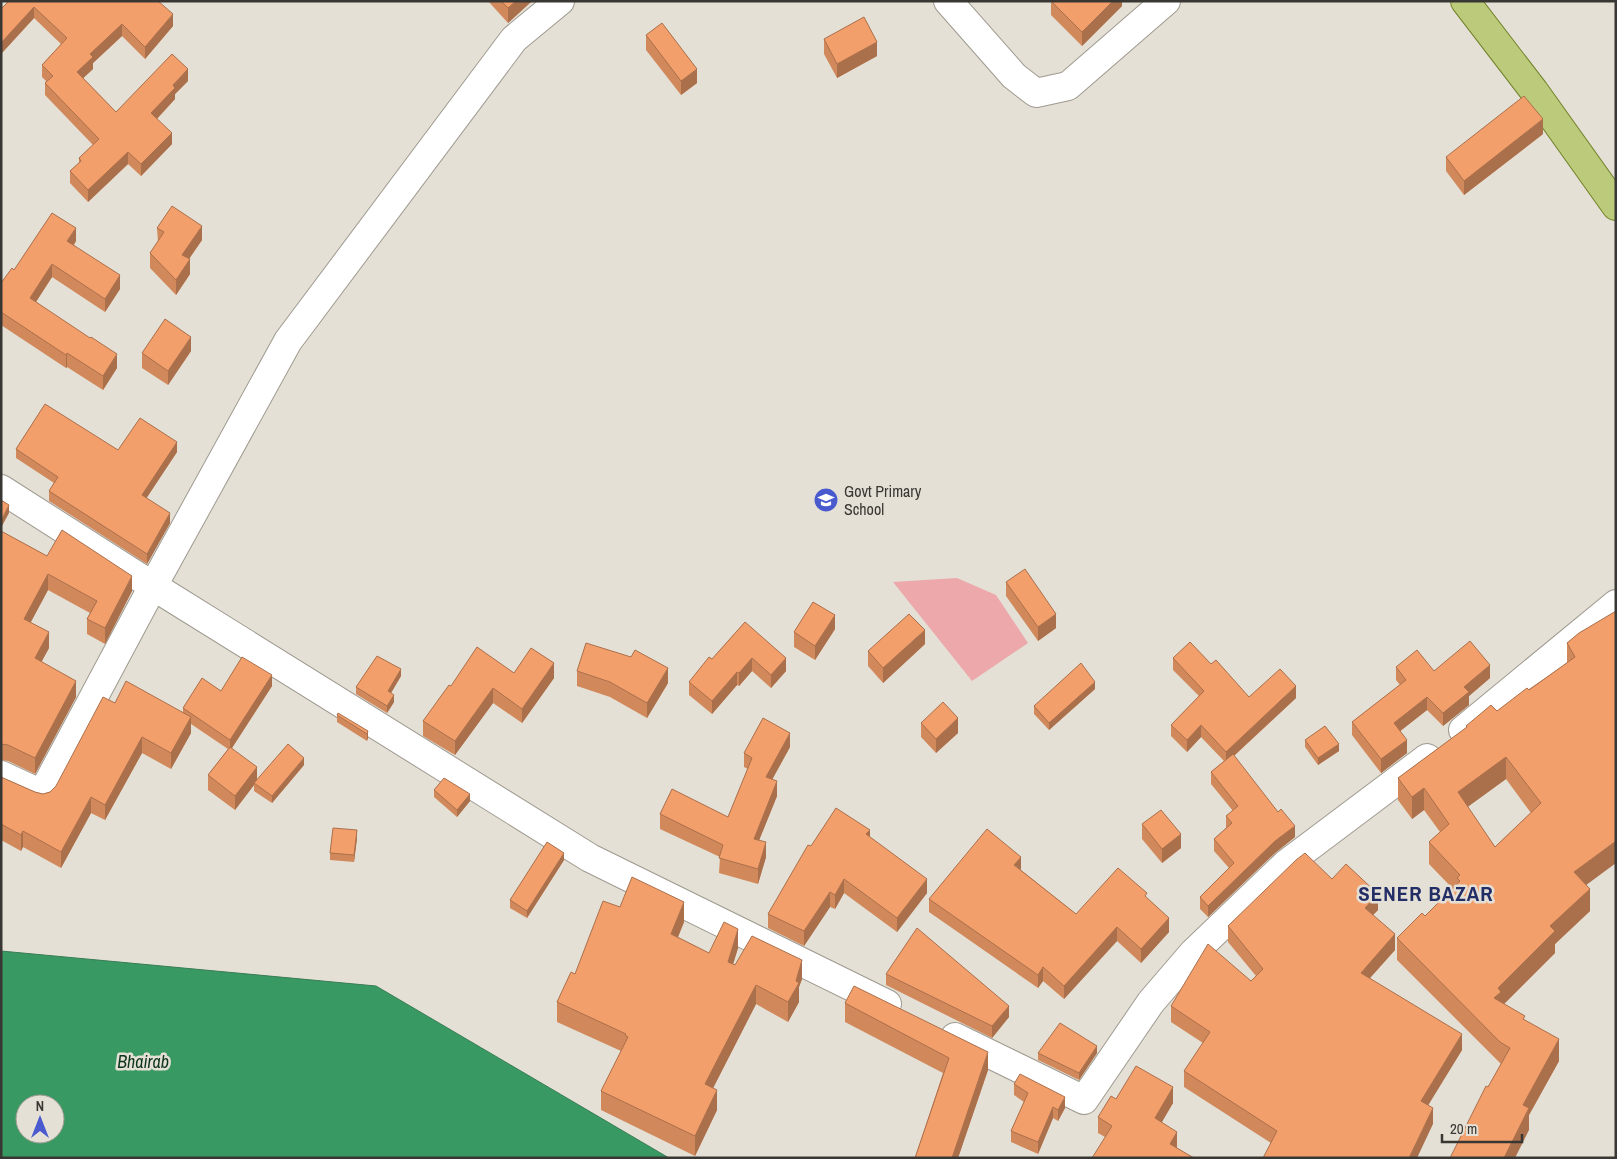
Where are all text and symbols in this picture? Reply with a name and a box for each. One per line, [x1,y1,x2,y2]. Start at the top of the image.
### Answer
place label: Govt Primary School [844,480,922,520]
school or university icon: Govt Primary School [813,487,839,513]
district label: SENER BAZAR [1358,879,1494,908]
water label: Bhairab [117,1049,169,1074]
north arrow [15,1094,65,1144]
text: N [36,1097,44,1115]
scale bar [1442,1112,1522,1144]
text: 20 m [1450,1118,1477,1139]

